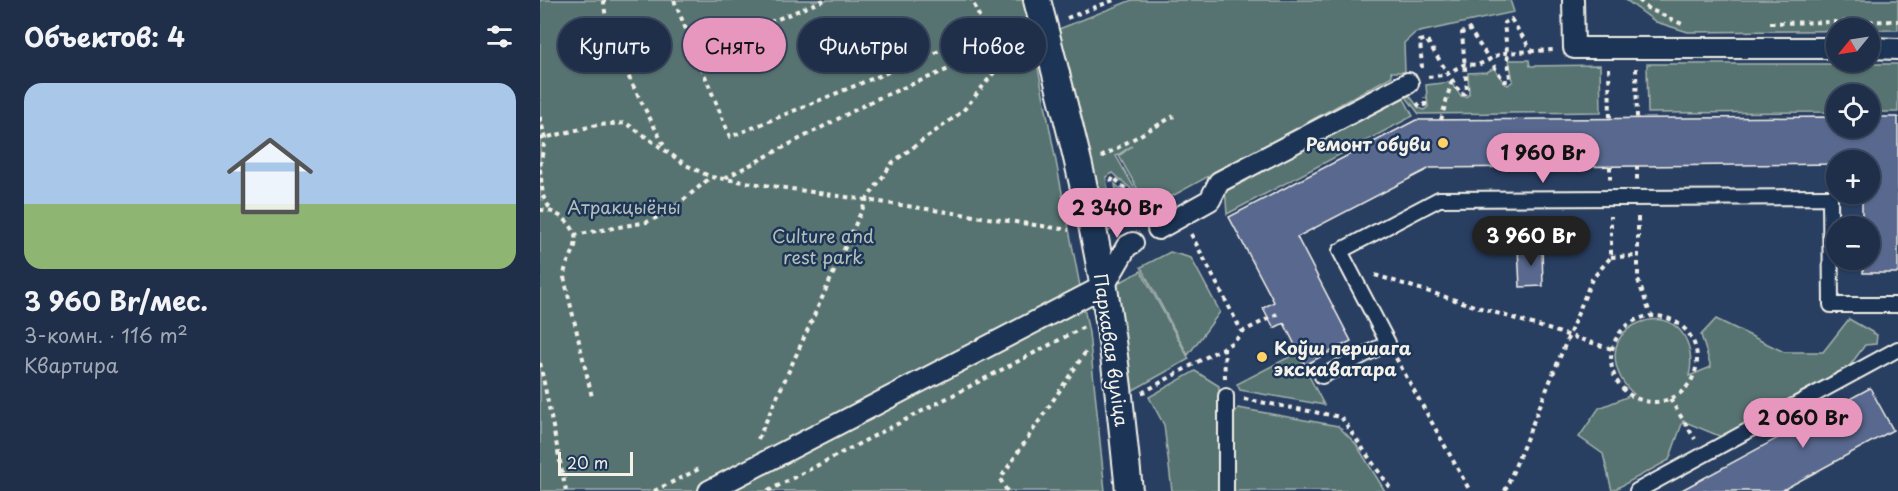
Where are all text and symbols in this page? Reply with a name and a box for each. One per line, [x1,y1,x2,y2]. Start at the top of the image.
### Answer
text: Объектов: 4 [24,17,185,56]
chip: Купить [558,18,671,72]
chip: Снять [683,18,786,72]
chip: Фильтры [798,18,929,72]
chip: Новое [941,18,1046,72]
north arrow [1826,18,1880,72]
map controls [1826,18,1880,270]
icon: filters [483,20,516,53]
button: locate [1826,84,1880,138]
icon: home [216,122,324,230]
place label: Ремонт обуви [1306,130,1431,157]
pin: 1 960 Br [1481,133,1605,184]
marker: Ремонт обуви [1436,136,1450,150]
text: 1 960 Br [1500,137,1586,167]
button: + [1826,150,1880,204]
pin: 2 340 Br [1055,188,1179,239]
text: 2 340 Br [1072,192,1162,222]
park label: Атракцыёны [567,193,681,220]
pin: 3 960 Br [1469,216,1593,267]
button: − [1826,216,1880,270]
text: 3 960 Br [1486,220,1576,250]
park label: Culture and rest park [772,222,874,270]
street label: Паркавая вуліца [1088,272,1136,428]
text: 3 960 Br/мес. [24,281,208,320]
text: 3-комн. · 116 m² [24,320,188,350]
place label: Коўш першага экскаватара [1274,334,1412,382]
text: Квартира [24,350,118,380]
marker: Коўш першага экскаватара [1255,350,1269,364]
pin: 2 060 Br [1741,398,1865,449]
text: 2 060 Br [1757,402,1849,432]
scale bar [558,449,633,476]
text: 20 m [567,450,608,474]

